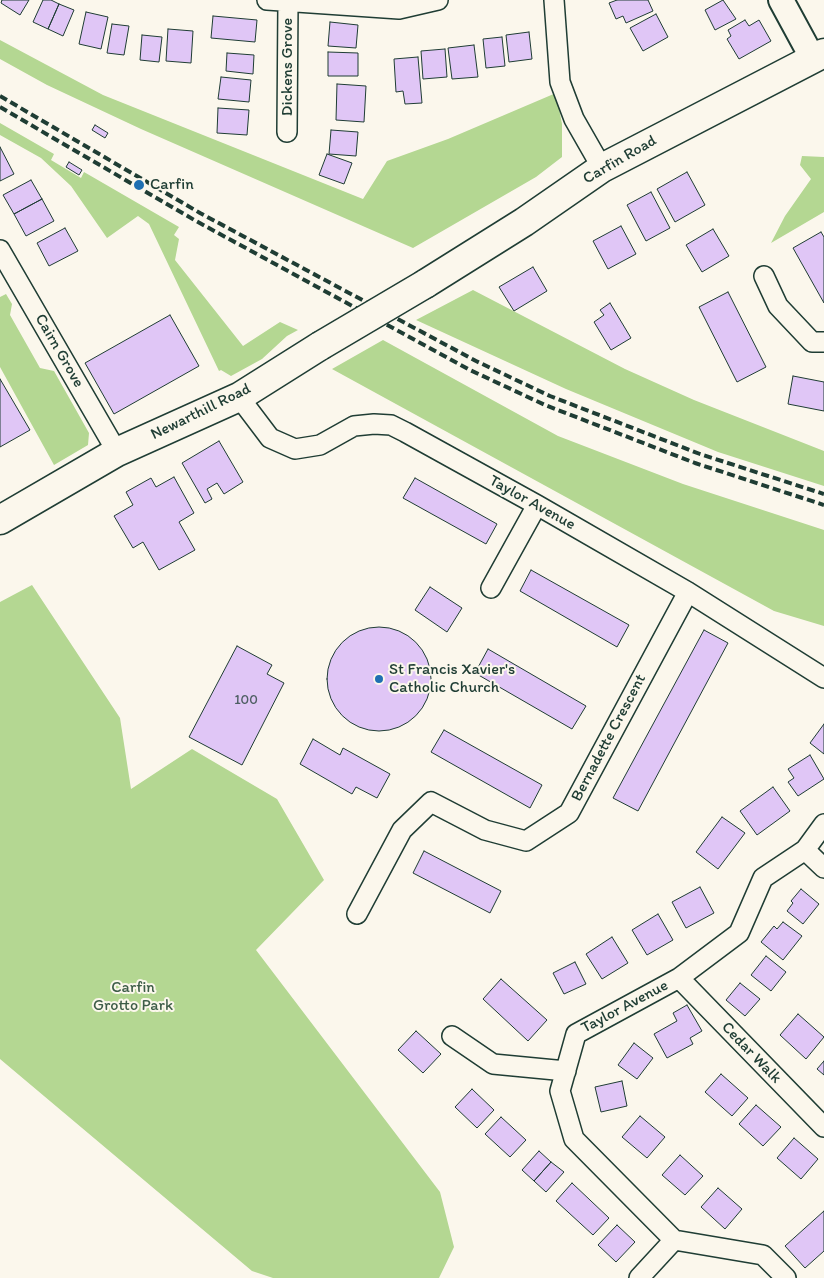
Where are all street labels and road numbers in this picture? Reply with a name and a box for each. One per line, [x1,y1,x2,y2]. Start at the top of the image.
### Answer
street label: Dickens Grove [278,18,298,116]
street label: Carfin Road [580,131,660,189]
street label: Cairn Grove [30,311,88,391]
street label: Newarthill Road [148,379,254,445]
street label: Taylor Avenue [485,471,579,535]
street label: Bernadette Crescent [567,671,651,805]
street label: Taylor Avenue [578,976,672,1038]
street label: Cedar Walk [717,1018,785,1088]

